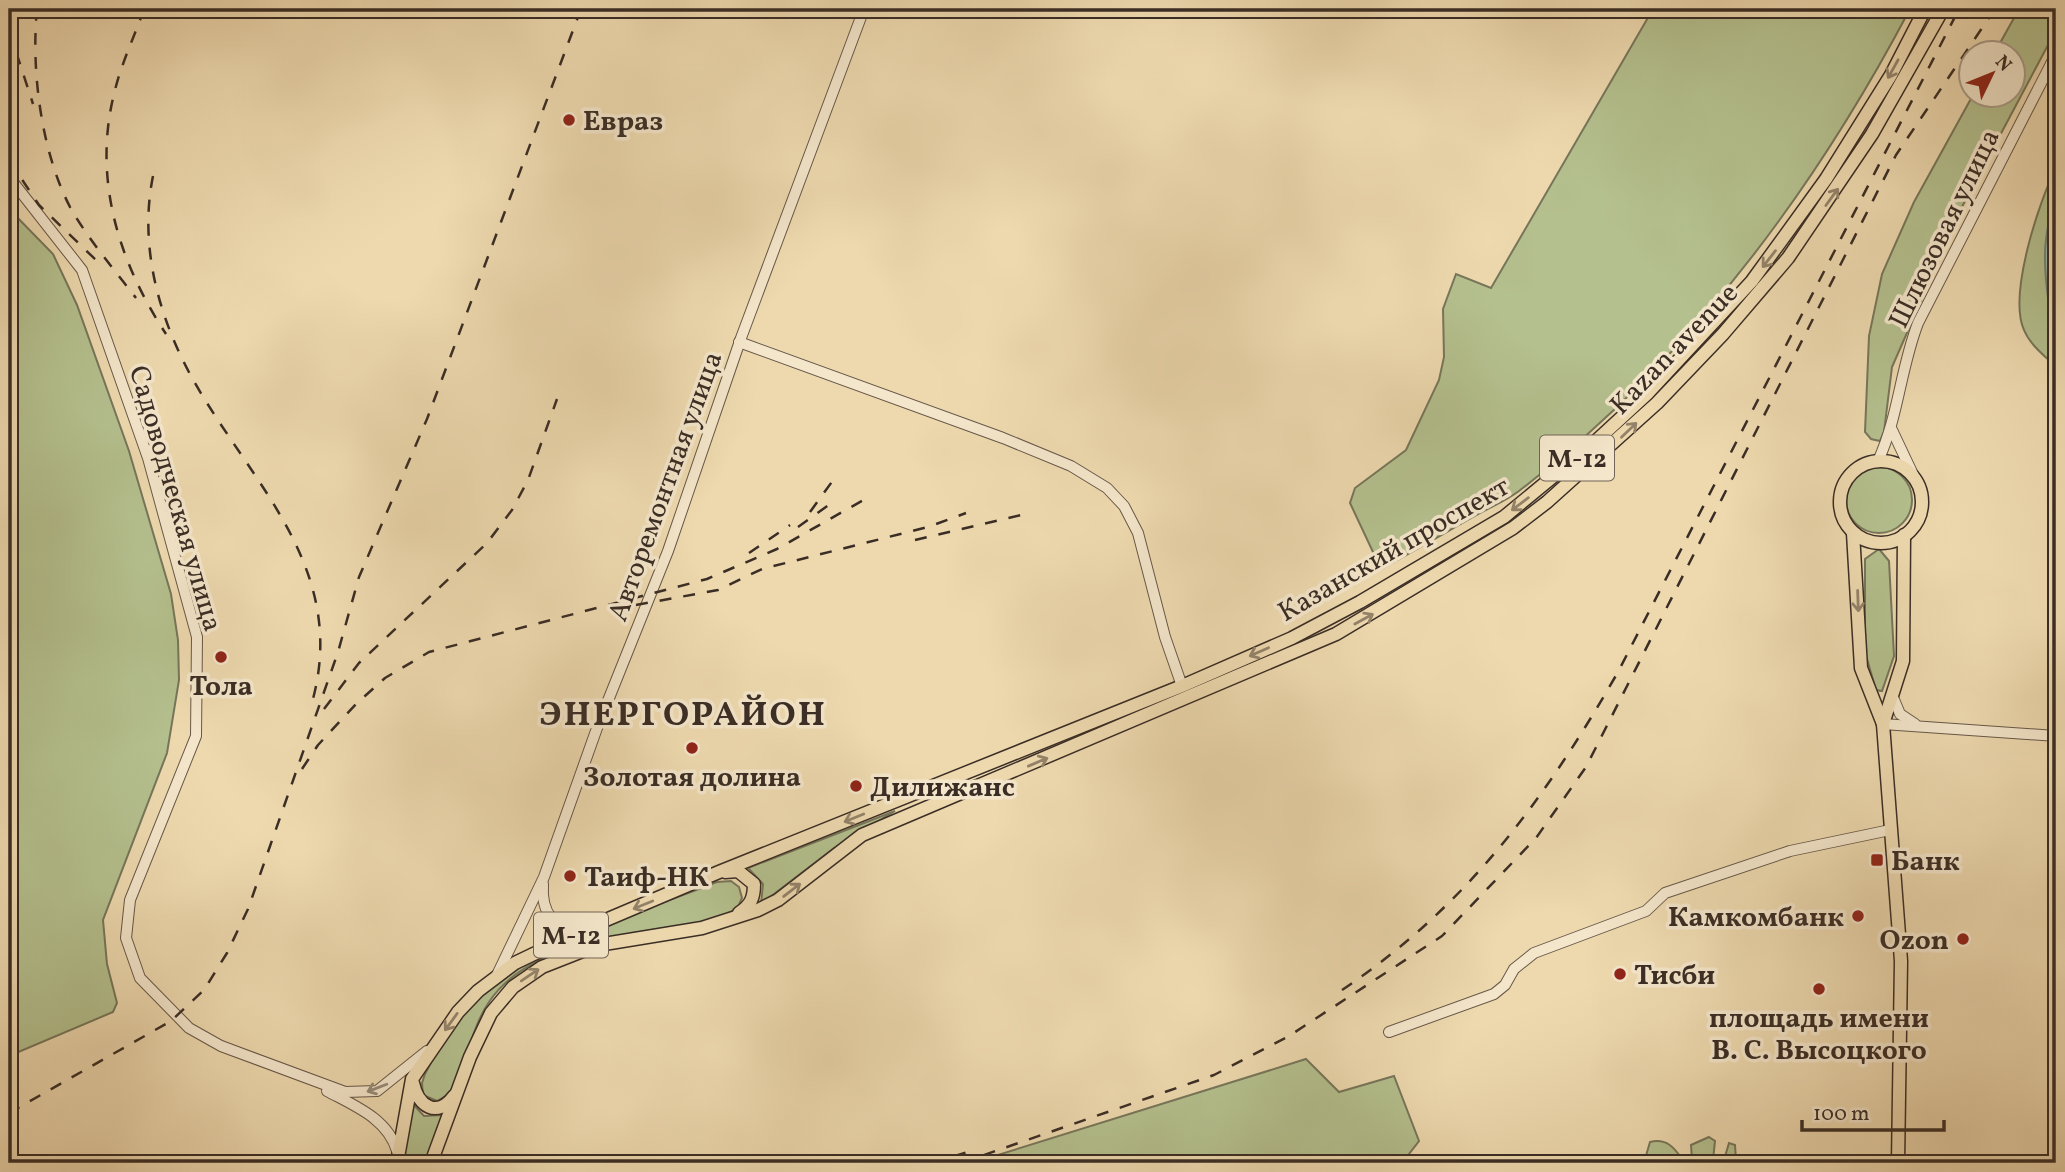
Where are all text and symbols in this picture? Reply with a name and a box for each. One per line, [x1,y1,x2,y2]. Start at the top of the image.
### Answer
north arrow [1956,38,2026,108]
text: N [1989,50,2017,78]
one-way arrow [1886,58,1900,79]
place label: Евраз [583,103,663,142]
marker: Евраз [561,112,577,128]
street label: Шлюзовая улица [1880,123,2010,335]
one-way arrow [1825,188,1839,207]
one-way arrow [1761,250,1777,268]
street label: Kazan avenue [1602,275,1748,424]
street label: Авторемонтная улица [599,347,733,627]
street label: Садоводческая улица [118,361,231,636]
one-way arrow [1620,422,1637,439]
road number: М-12 [1540,436,1614,480]
street label: Казанский проспект [1271,468,1517,632]
one-way arrow [1512,497,1530,512]
one-way arrow [1852,589,1865,612]
one-way arrow [1354,612,1374,626]
one-way arrow [1248,646,1270,659]
marker: Тола [213,649,229,665]
place label: Тола [189,668,253,707]
district label: ЭНЕРГОРАЙОН [539,692,827,740]
marker: Золотая долина [684,740,700,756]
one-way arrow [1027,755,1049,768]
place label: Золотая долина [583,759,801,798]
place label: Дилижанс [870,769,1015,808]
marker: Дилижанс [848,778,864,794]
one-way arrow [843,812,865,825]
place label: Банк [1891,843,1960,882]
marker: Банк [1869,852,1885,868]
place label: Таиф-НК [584,859,709,898]
marker: Таиф-НК [562,868,578,884]
one-way arrow [782,882,800,897]
place label: Камкомбанк [1668,899,1844,938]
one-way arrow [632,900,654,913]
marker: Камкомбанк [1850,908,1866,924]
road number: М-12 [534,912,608,958]
place label: Ozon [1879,922,1949,961]
marker: Ozon [1955,931,1971,947]
place label: Тисби [1634,957,1715,996]
marker: Тисби [1612,966,1628,982]
one-way arrow [519,968,539,982]
marker: площадь имени В. С. Высоцкого [1811,981,1827,997]
place label: площадь имени В. С. Высоцкого [1709,1000,1929,1071]
one-way arrow [444,1012,458,1031]
one-way arrow [367,1083,388,1095]
scale bar [1802,1088,1944,1132]
text: 100 m [1813,1100,1870,1129]

